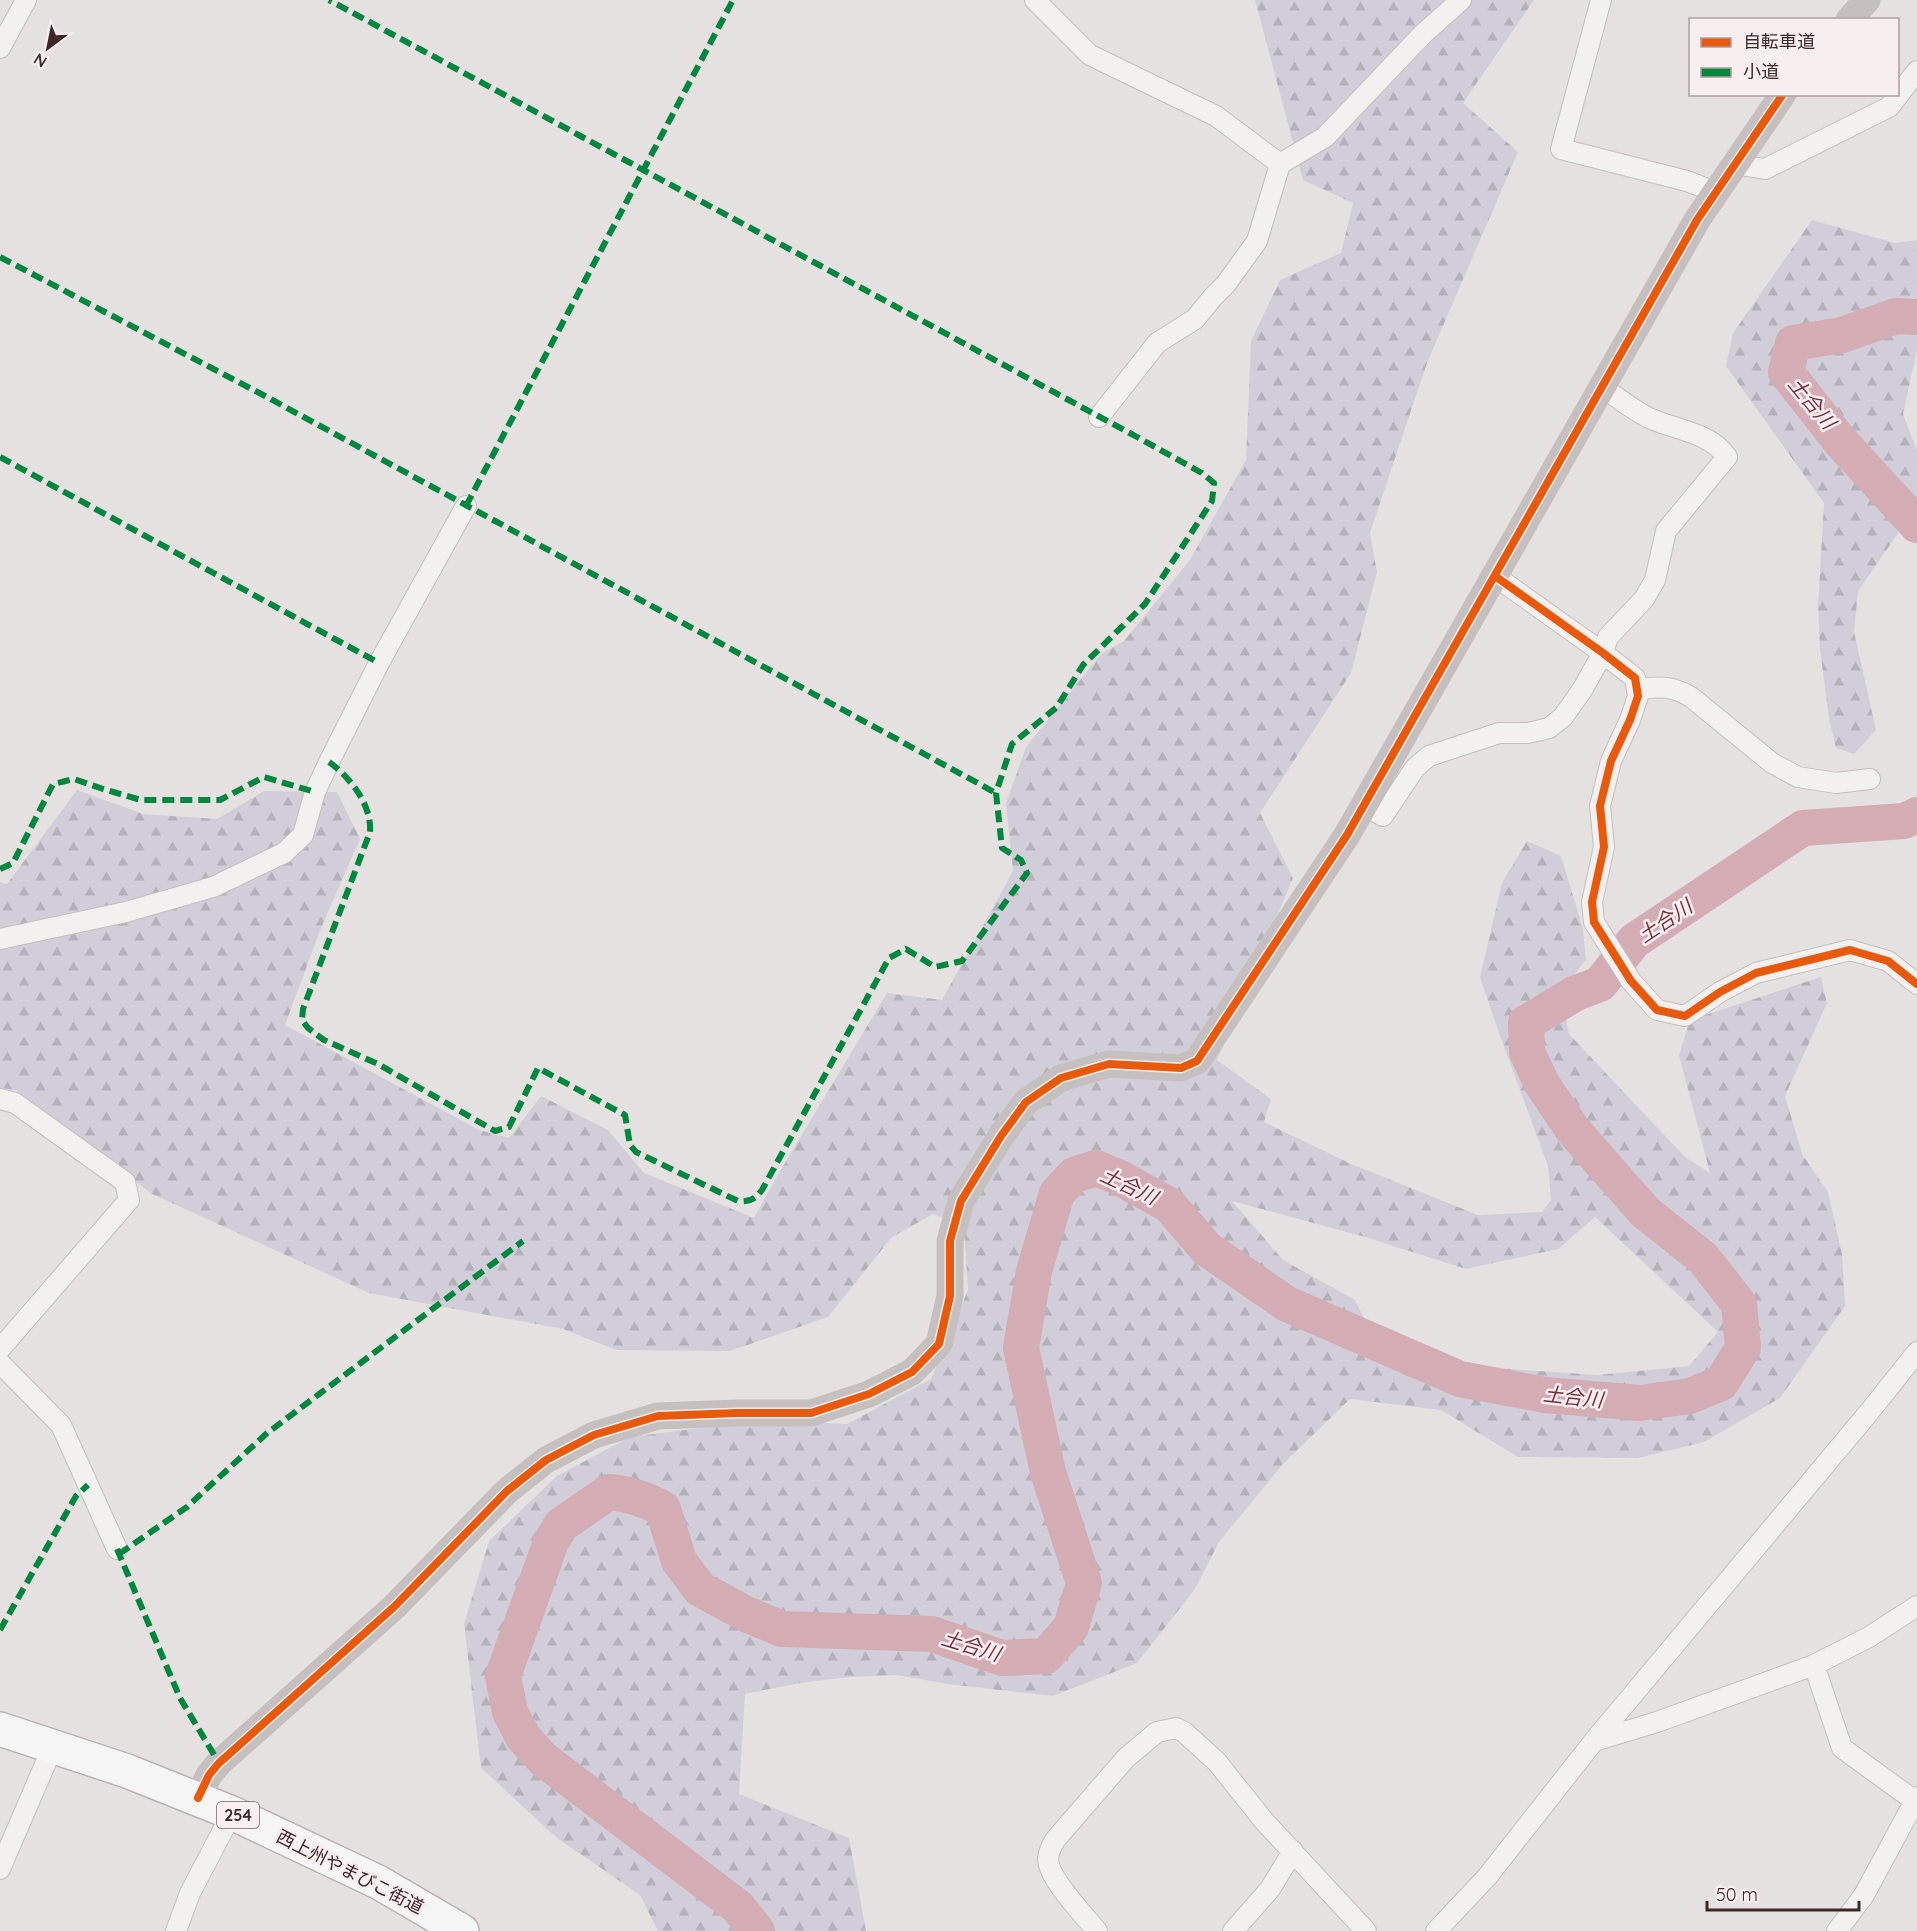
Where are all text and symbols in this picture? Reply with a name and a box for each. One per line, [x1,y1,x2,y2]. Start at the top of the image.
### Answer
north arrow [18,18,78,78]
legend [1689,18,1899,96]
text: 自転車道 [1743,30,1815,53]
text: N [30,49,50,72]
text: 小道 [1743,60,1779,83]
water label: 土合川 [1784,372,1843,435]
water label: 土合川 [1633,892,1698,948]
water label: 土合川 [1097,1162,1163,1210]
water label: 土合川 [1542,1381,1606,1412]
water label: 土合川 [939,1625,1005,1667]
road number: 254 [217,1802,259,1828]
street label: 西上州やまびこ街道 [273,1825,428,1919]
scale bar [1707,1874,1858,1912]
text: 50 m [1716,1883,1758,1906]

